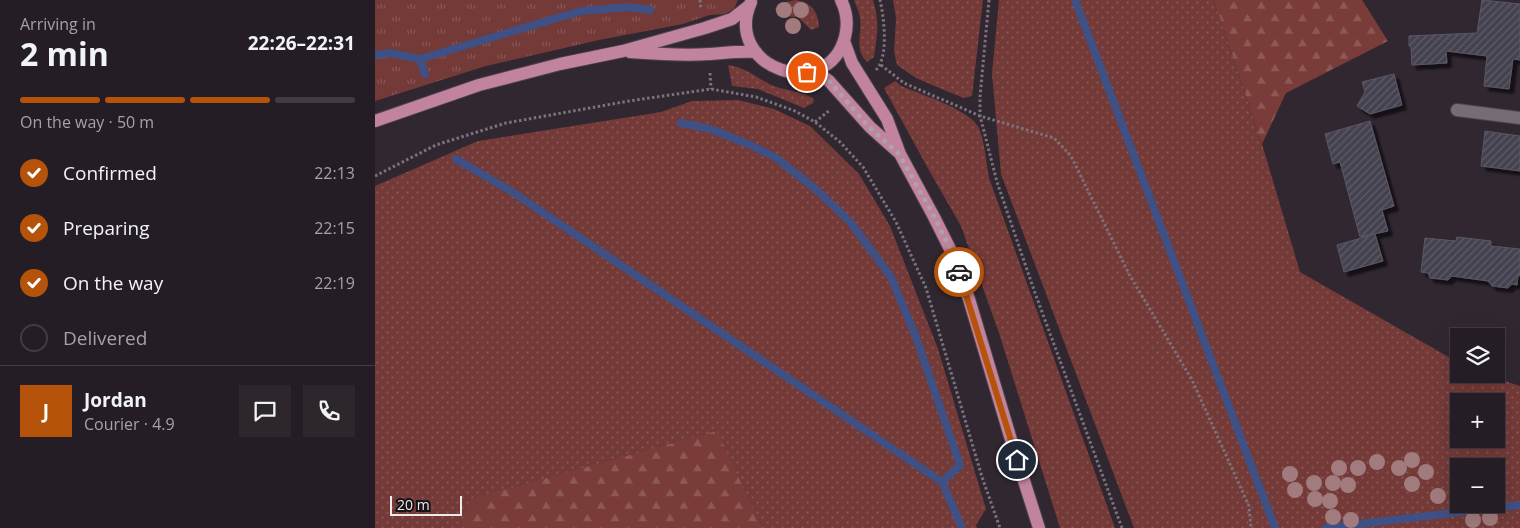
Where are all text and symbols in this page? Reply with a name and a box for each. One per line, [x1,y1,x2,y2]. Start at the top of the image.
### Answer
text: Arriving in [20,13,96,35]
text: 22:26–22:31 [248,30,355,56]
text: 2 min [20,32,109,75]
pin [786,51,828,93]
icon: bag [793,58,821,86]
text: On the way · 50 m [20,111,154,133]
icon: check [20,159,48,187]
text: Confirmed [63,160,157,186]
text: 22:13 [314,162,355,184]
icon: check [20,214,48,242]
text: Preparing [63,215,150,241]
text: 22:15 [314,217,355,239]
courier [934,247,984,297]
icon: car [945,258,973,286]
icon: check [20,269,48,297]
text: On the way [63,270,163,296]
text: 22:19 [314,272,355,294]
text: Delivered [63,325,147,351]
map controls [1450,328,1505,513]
button: layers [1450,328,1505,383]
button: chat [239,385,291,437]
button: phone [303,385,355,437]
text: Jordan [84,387,147,413]
button: + [1450,393,1505,448]
text: J [43,398,49,424]
text: Courier · 4.9 [84,413,175,435]
pin [996,439,1038,481]
icon: home [1003,446,1031,474]
button: − [1450,458,1505,513]
scale bar [390,493,463,516]
text: 20 m [397,495,430,514]

